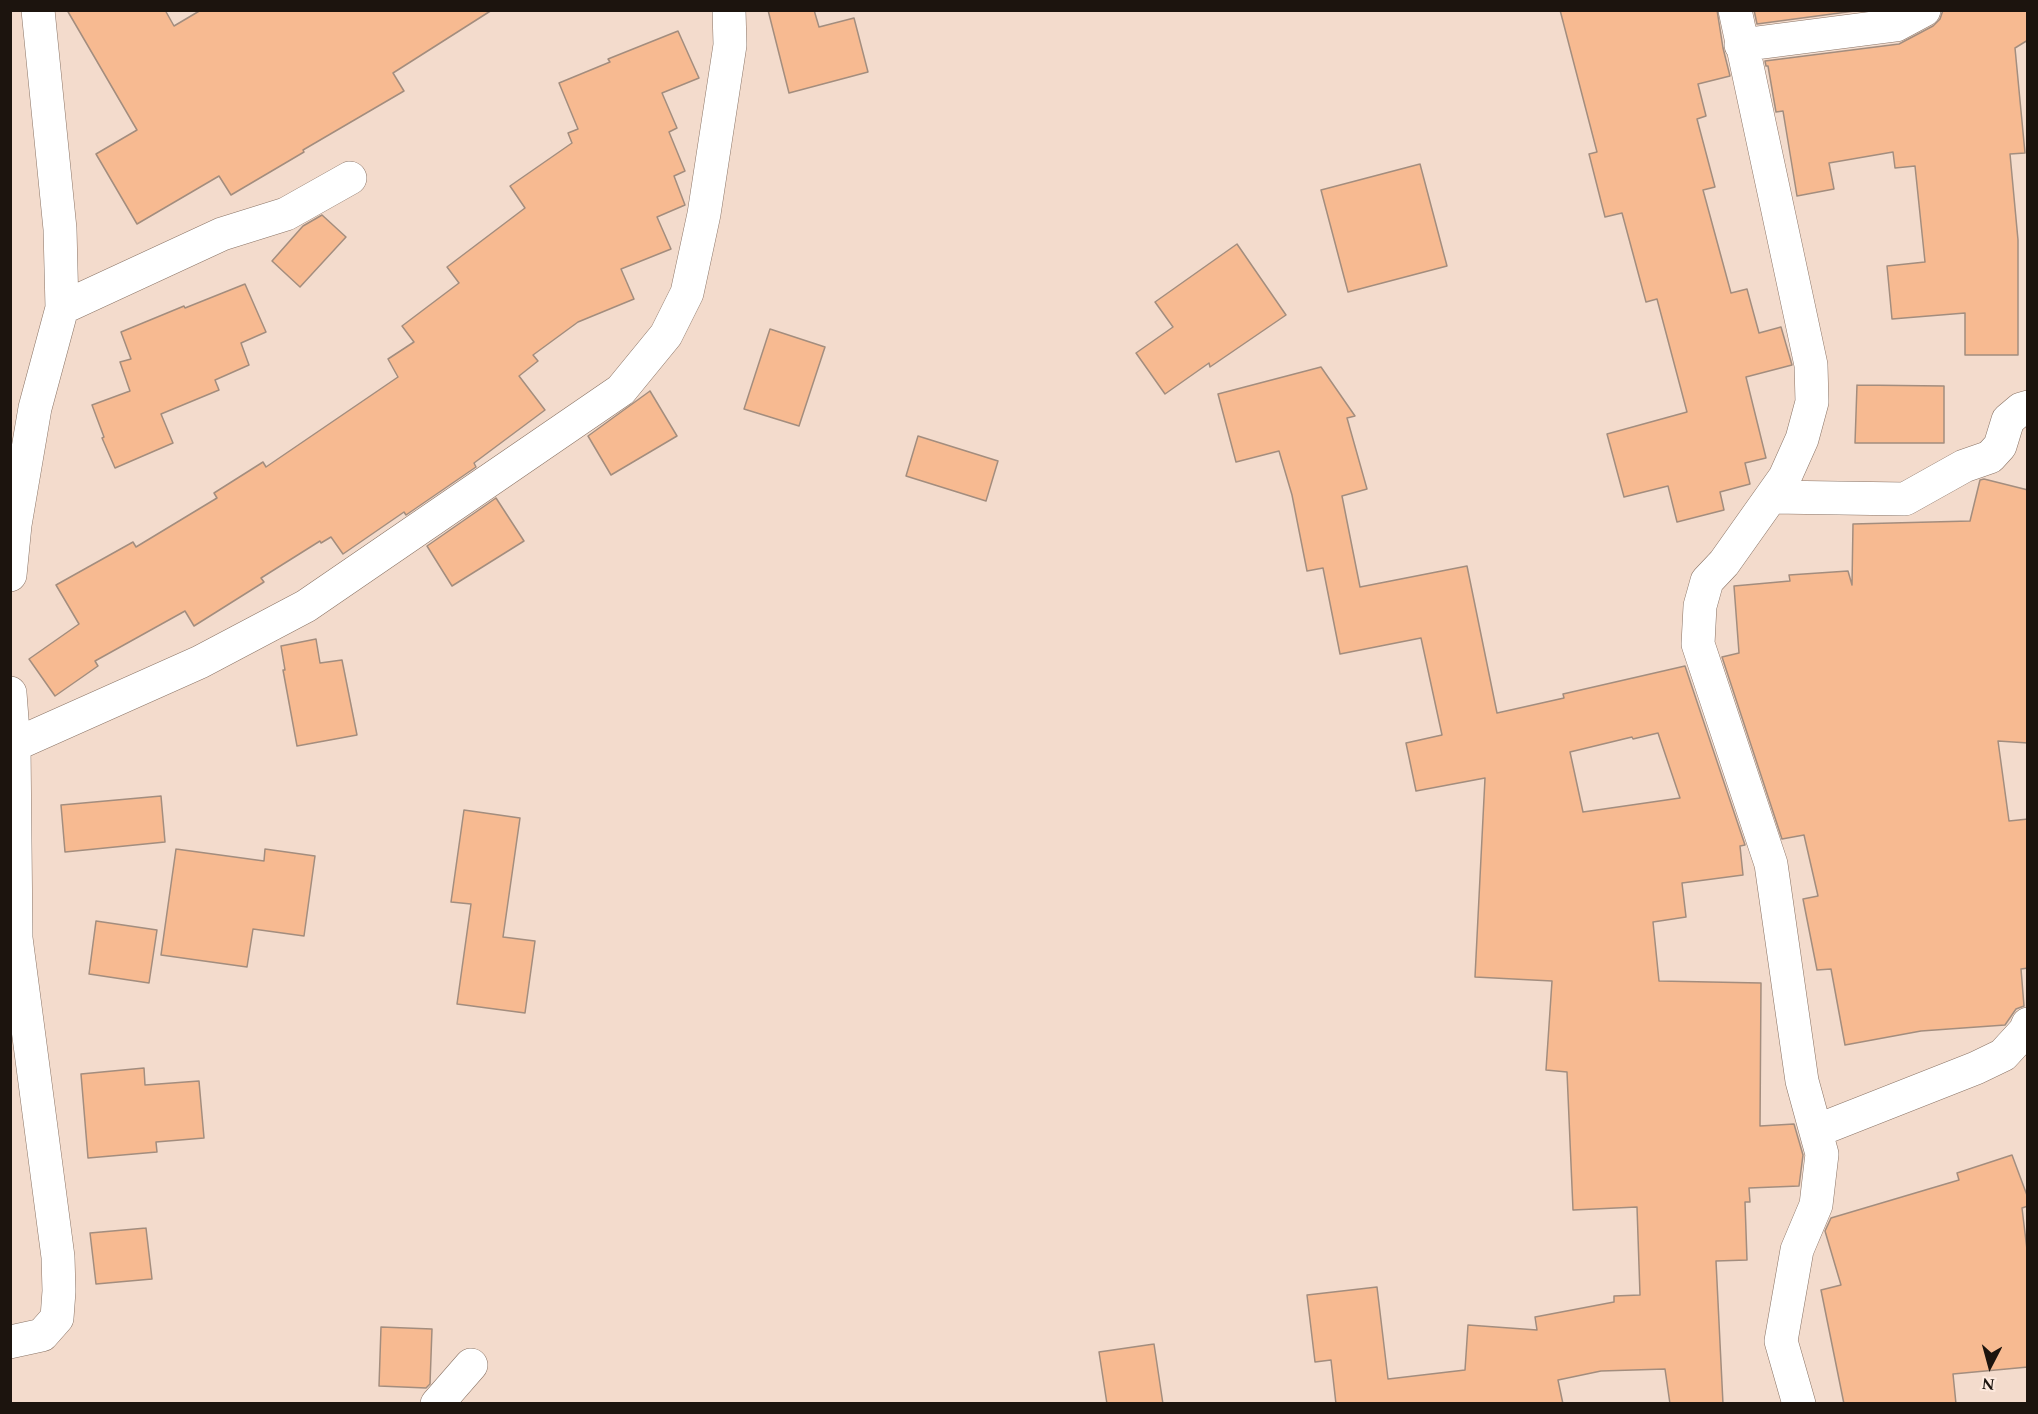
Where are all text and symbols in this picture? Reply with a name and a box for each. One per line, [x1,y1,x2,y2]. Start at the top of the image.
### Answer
north arrow [1960,1336,2020,1396]
text: N [1980,1371,1996,1397]

